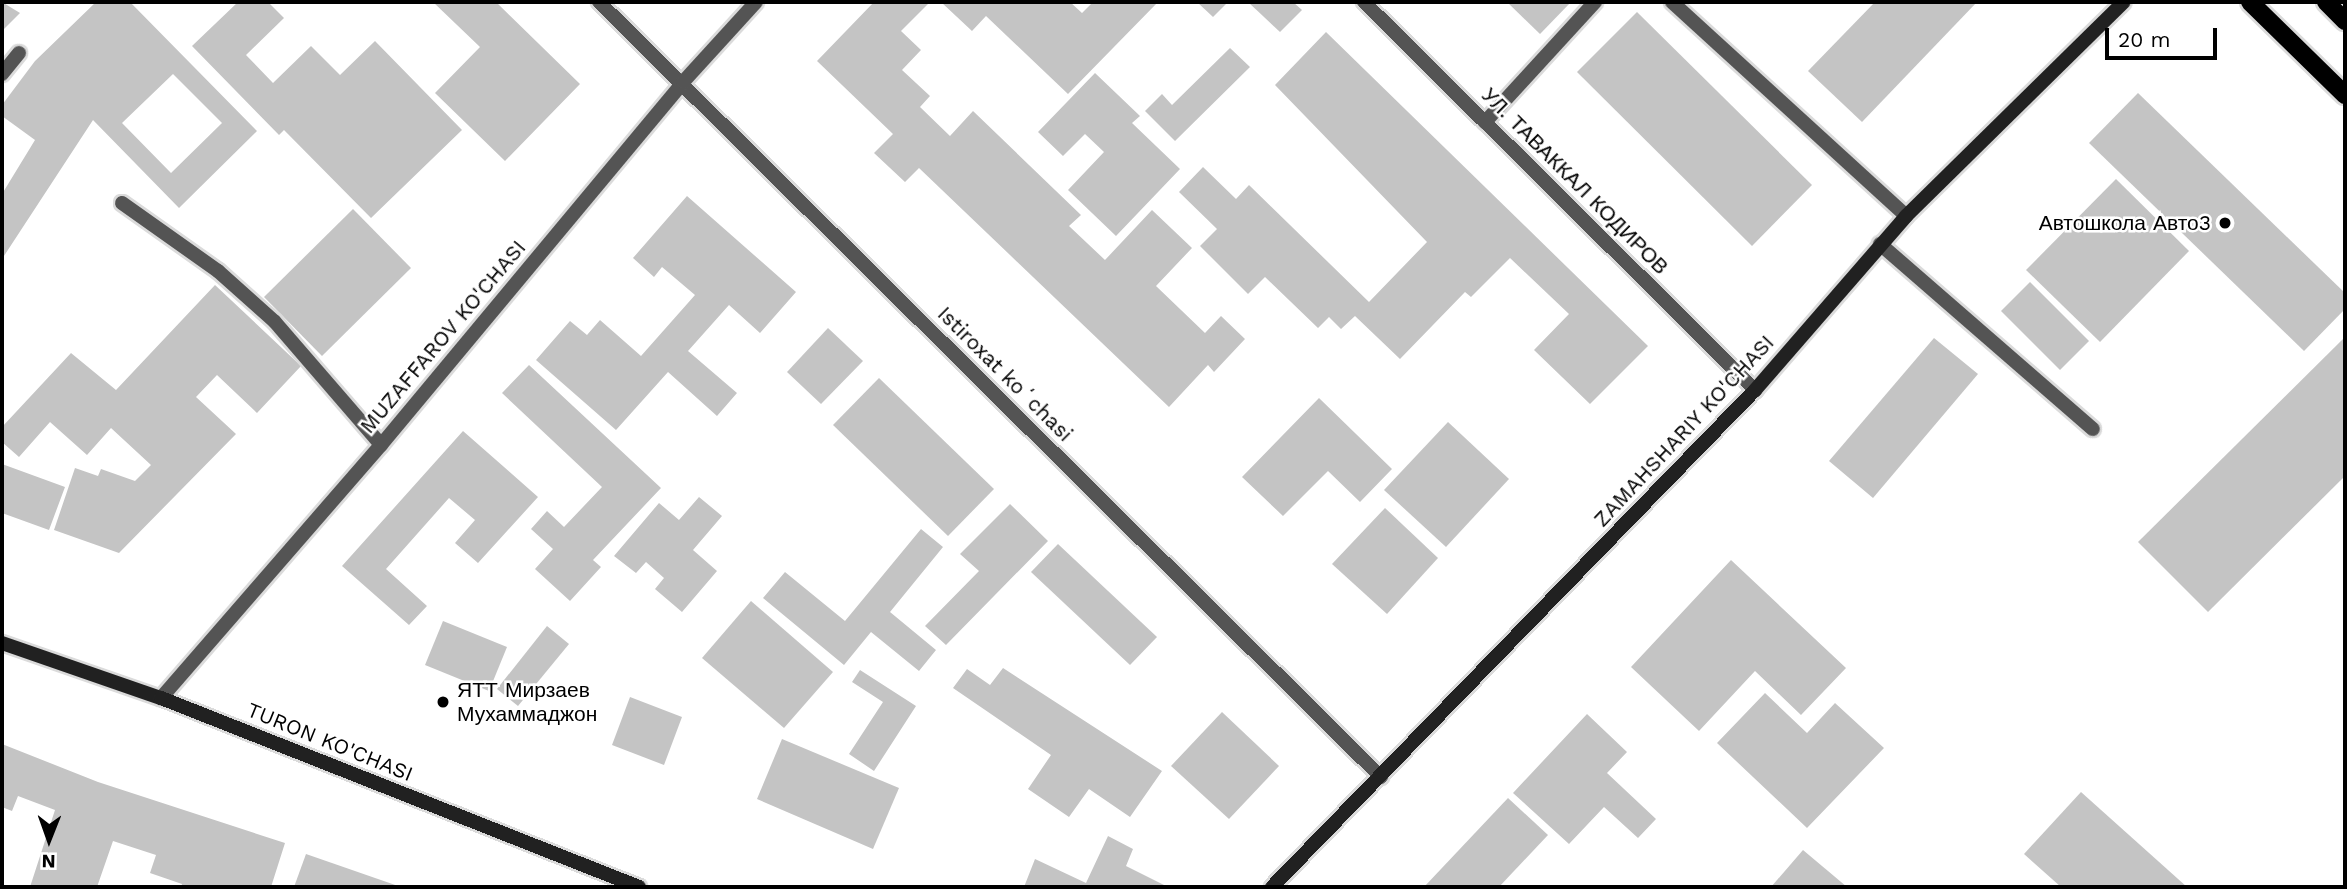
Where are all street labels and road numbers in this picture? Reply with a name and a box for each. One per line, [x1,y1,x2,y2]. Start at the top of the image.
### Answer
street label: УЛ. ТАВАККАЛ КОДИРОВ [1476,82,1674,280]
street label: MUZAFFAROV KO'CHASI [355,235,531,439]
street label: Istiroxat koʻchasi [932,301,1078,447]
street label: ZAMAHSHARIY KO'CHASI [1588,330,1780,532]
street label: TURON KO'CHASI [243,697,417,787]

